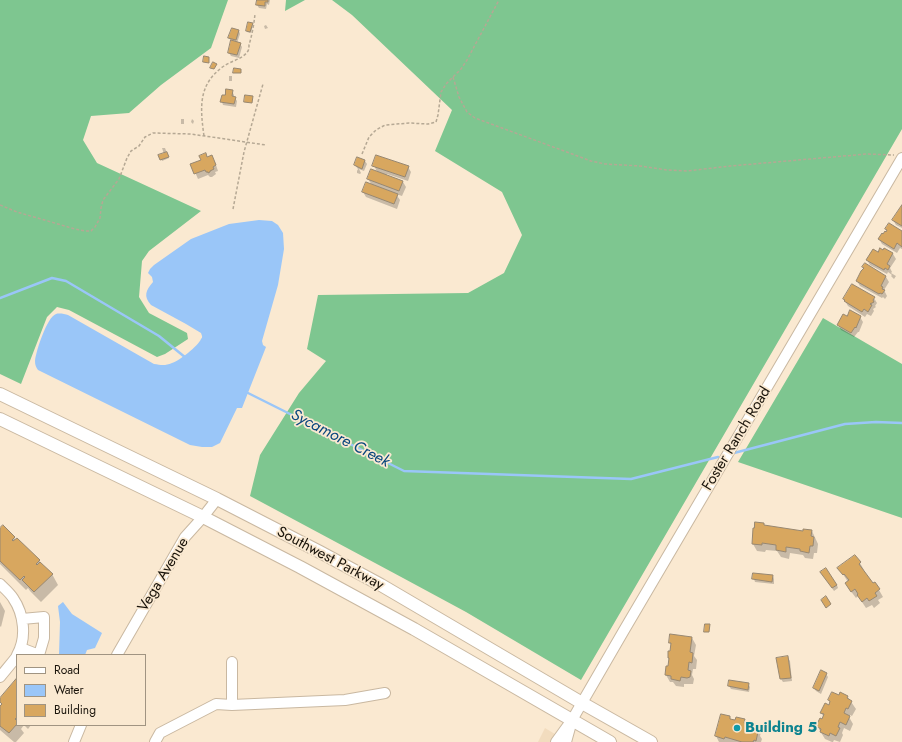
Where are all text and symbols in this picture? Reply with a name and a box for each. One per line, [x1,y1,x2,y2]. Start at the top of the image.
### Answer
street label: Foster Ranch Road [699,384,775,494]
water label: Sycamore Creek [287,406,393,472]
street label: Southwest Parkway [273,523,387,595]
street label: Vega Avenue [135,535,193,615]
legend [16,654,146,726]
text: Road [54,661,80,679]
text: Water [54,681,84,699]
text: Building [54,701,96,719]
place label: Building 5 [745,719,817,737]
marker: Building 5 [732,723,742,733]

